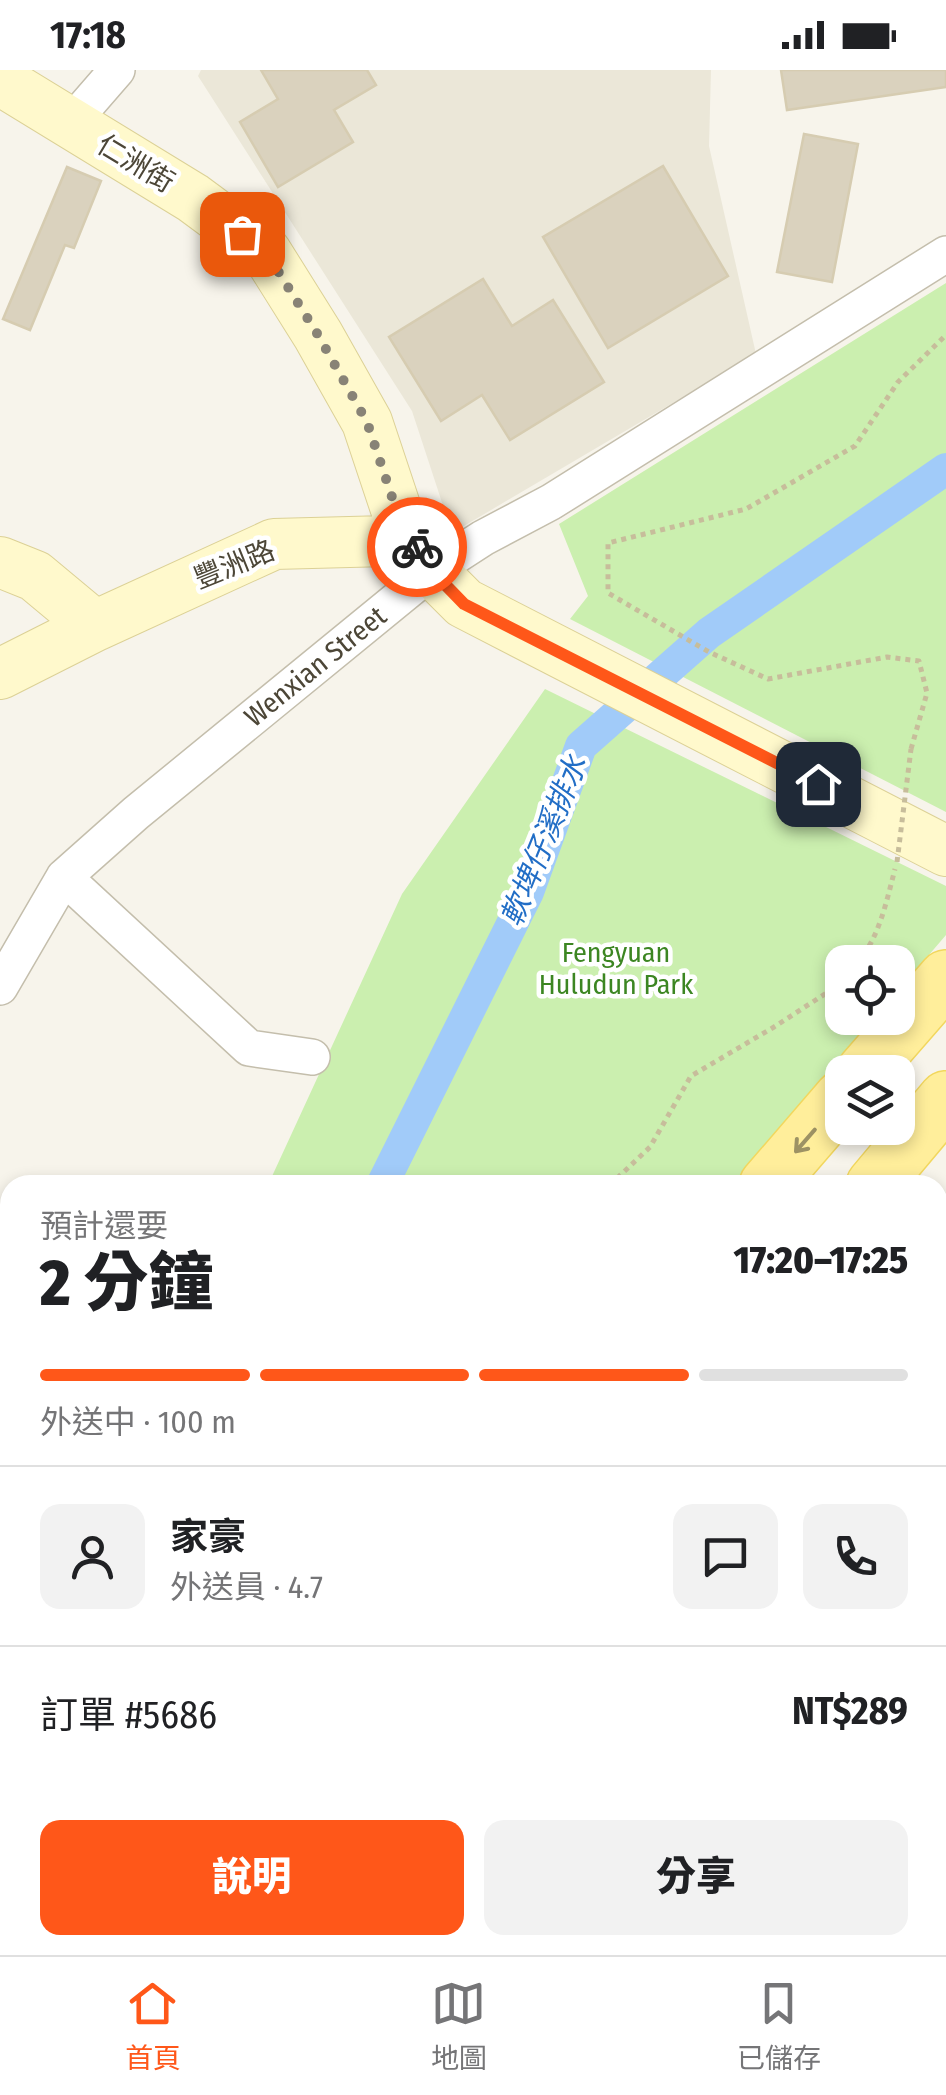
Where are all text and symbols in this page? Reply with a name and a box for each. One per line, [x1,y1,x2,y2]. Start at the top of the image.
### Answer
text: 17:18 [50,12,126,58]
street label: 仁洲街 [91,128,180,199]
pin [200,192,285,277]
icon: bag [215,207,270,262]
courier [367,497,467,597]
icon: bike [390,520,445,575]
street label: 豐洲路 [189,533,279,595]
street label: Wenxian Street [238,599,393,733]
pin [776,742,861,827]
water label: 軟埤仔溪排水 [494,749,595,931]
icon: home [791,757,846,812]
park label: Fengyuan Huludun Park [539,936,694,1001]
map controls [825,945,915,1145]
button: locate [825,945,915,1035]
button: layers [825,1055,915,1145]
one-way arrow [794,1128,816,1154]
text: 預計還要 [40,1207,168,1245]
text: 17:20–17:25 [733,1237,908,1283]
text: 2 分鐘 [40,1244,214,1322]
text: 外送中 · 100 m [40,1403,236,1441]
button: person [40,1504,145,1609]
button: chat [673,1504,778,1609]
button: phone [803,1504,908,1609]
text: 家豪 [170,1514,246,1560]
text: 外送員 · 4.7 [170,1568,323,1606]
text: NT$289 [792,1688,908,1734]
text: 訂單 #5686 [40,1692,217,1738]
button: 說明 [40,1820,464,1935]
button: 分享 [484,1820,908,1935]
tab: 首頁 [125,1976,181,2076]
tab: 地圖 [431,1976,487,2076]
tab: 已儲存 [737,1976,821,2076]

